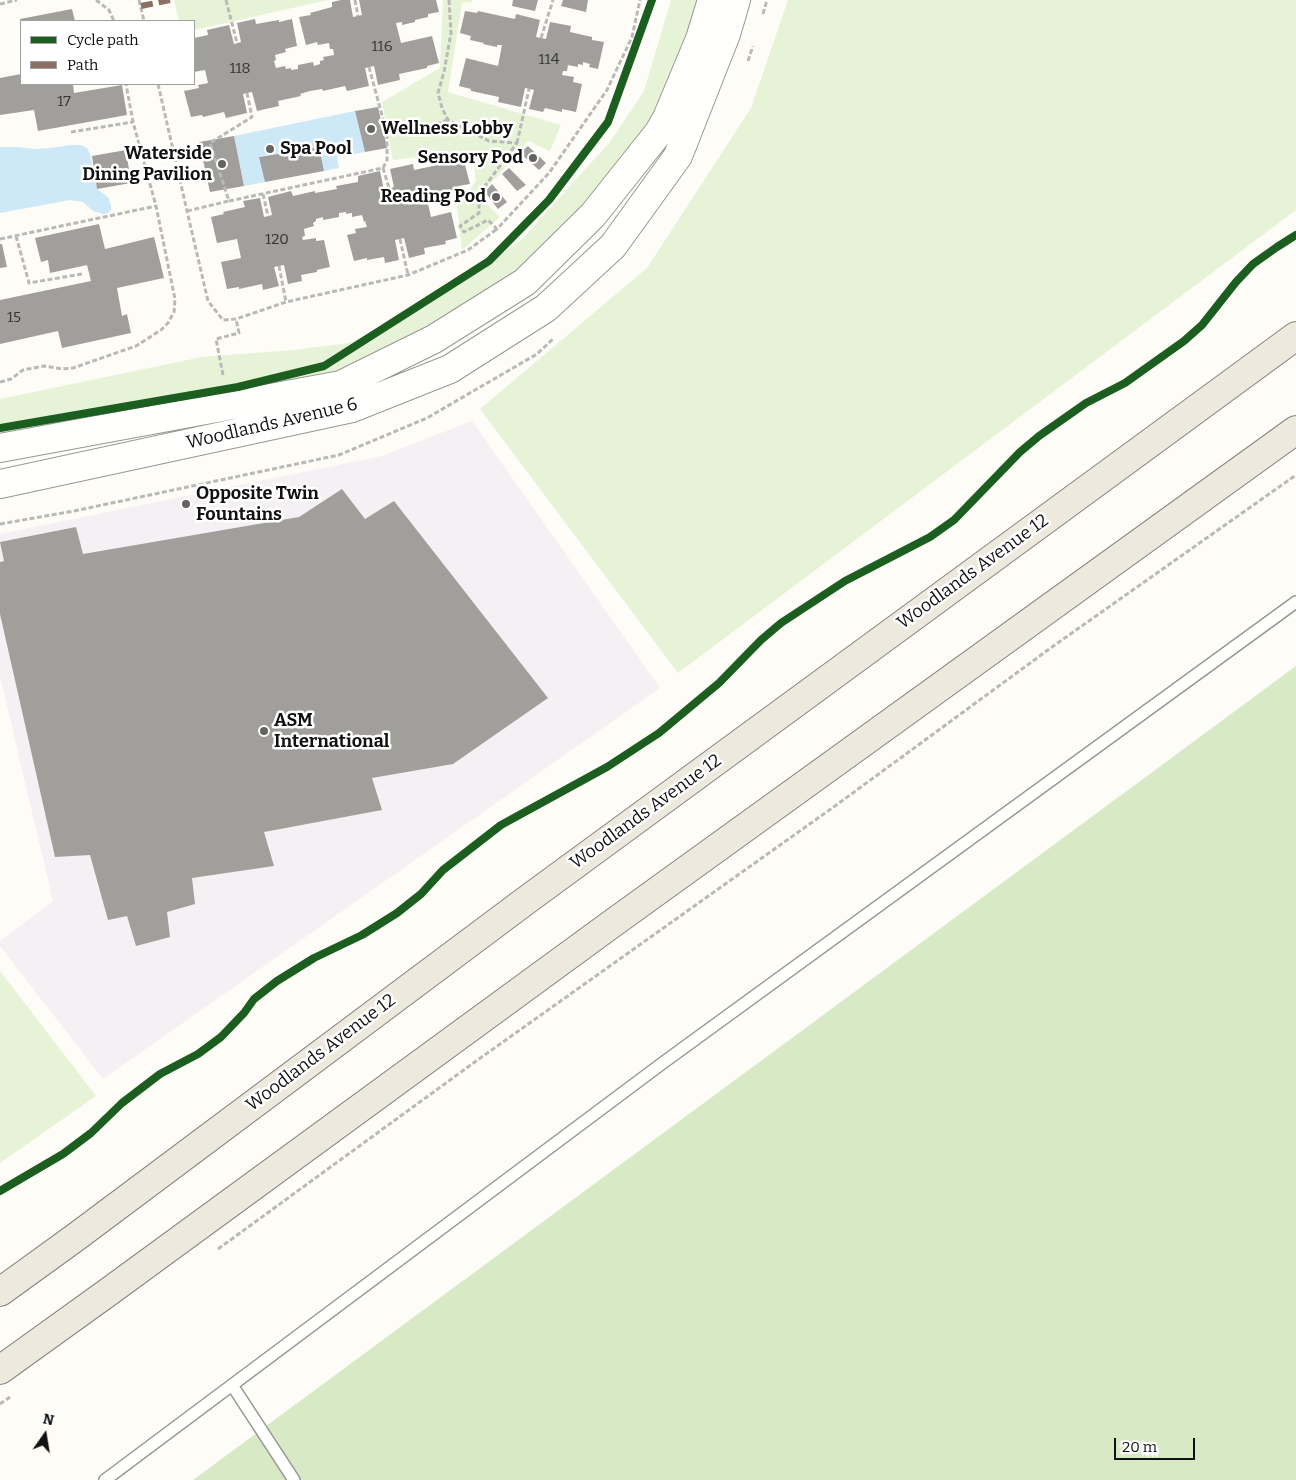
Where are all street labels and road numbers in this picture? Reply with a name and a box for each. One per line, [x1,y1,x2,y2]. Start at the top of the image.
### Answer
street label: Woodlands Avenue 6 [184,394,360,454]
street label: Woodlands Avenue 12 [893,510,1053,634]
street label: Woodlands Avenue 12 [566,750,726,874]
street label: Woodlands Avenue 12 [242,990,400,1116]

